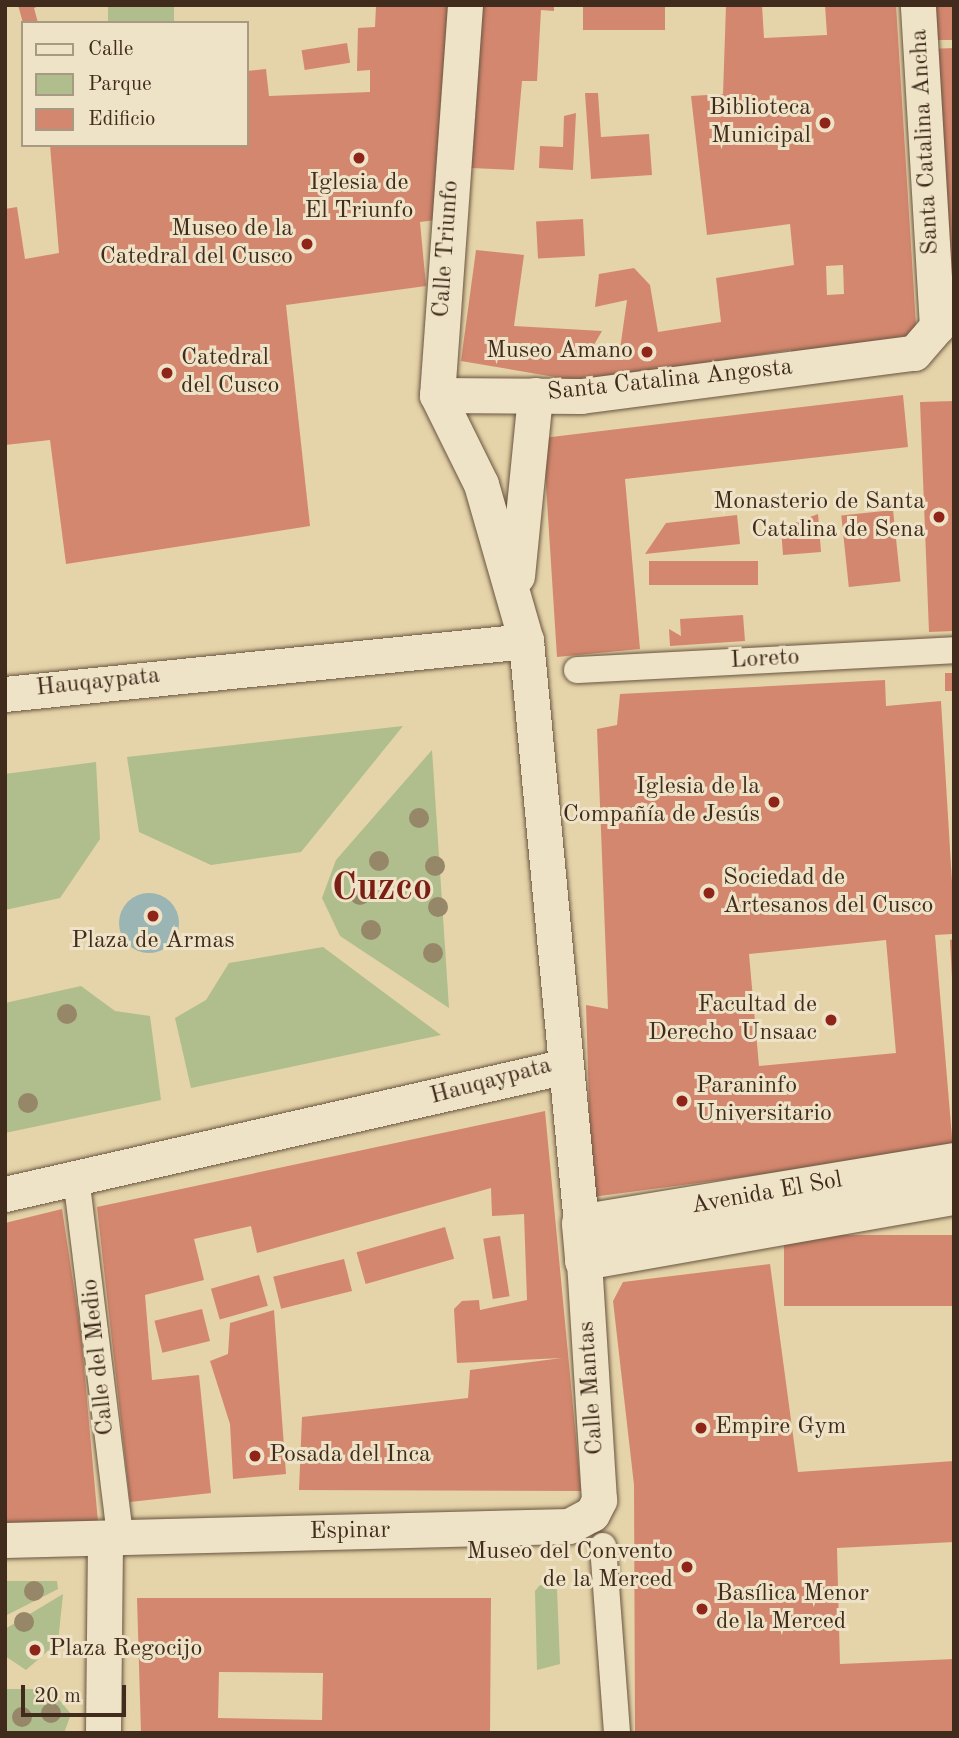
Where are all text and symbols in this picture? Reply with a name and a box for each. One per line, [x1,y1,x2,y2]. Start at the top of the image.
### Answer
legend [21,21,248,147]
street label: Santa Catalina Ancha [906,28,946,256]
text: Calle [88,39,133,60]
text: Parque [88,74,152,95]
place label: Biblioteca Municipal [709,95,811,151]
text: Edificio [88,109,156,130]
marker: Biblioteca Municipal [817,115,833,131]
marker: Iglesia de El Triunfo [351,150,367,166]
place label: Iglesia de El Triunfo [305,170,413,226]
street label: Calle Triunfo [428,179,466,319]
place label: Museo de la Catedral del Cusco [100,216,293,272]
marker: Museo de la Catedral del Cusco [299,236,315,252]
place label: Museo Amano [486,338,633,366]
marker: Museo Amano [639,344,655,360]
place label: Catedral del Cusco [181,345,279,401]
street label: Santa Catalina Angosta [546,354,794,408]
marker: Catedral del Cusco [159,365,175,381]
place label: Monasterio de Santa Catalina de Sena [713,489,925,545]
marker: Monasterio de Santa Catalina de Sena [931,509,947,525]
street label: Loreto [730,644,800,676]
street label: Hauqaypata [35,662,161,704]
place label: Iglesia de la Compañía de Jesús [563,774,760,830]
marker: Iglesia de la Compañía de Jesús [766,794,782,810]
place label: Sociedad de Artesanos del Cusco [723,865,933,921]
district label: Cuzco [332,867,432,913]
marker: Sociedad de Artesanos del Cusco [701,885,717,901]
marker: Plaza de Armas [145,908,161,924]
place label: Plaza de Armas [71,928,235,956]
place label: Facultad de Derecho Unsaac [648,992,817,1048]
marker: Facultad de Derecho Unsaac [823,1012,839,1028]
street label: Hauqaypata [427,1052,555,1112]
place label: Paraninfo Universitario [696,1073,832,1129]
marker: Paraninfo Universitario [674,1093,690,1109]
street label: Avenida El Sol [689,1167,845,1221]
street label: Calle del Medio [76,1277,122,1437]
street label: Calle Mantas [573,1320,611,1456]
place label: Empire Gym [715,1414,846,1442]
marker: Empire Gym [693,1420,709,1436]
place label: Posada del Inca [269,1442,431,1470]
marker: Posada del Inca [247,1448,263,1464]
street label: Espinar [309,1517,391,1547]
place label: Museo del Convento de la Merced [466,1539,673,1595]
marker: Museo del Convento de la Merced [679,1559,695,1575]
place label: Basílica Menor de la Merced [716,1581,869,1637]
marker: Basílica Menor de la Merced [694,1601,710,1617]
place label: Plaza Regocijo [49,1636,202,1664]
marker: Plaza Regocijo [27,1642,43,1658]
scale bar [24,1672,130,1716]
text: 20 m [34,1686,81,1707]

